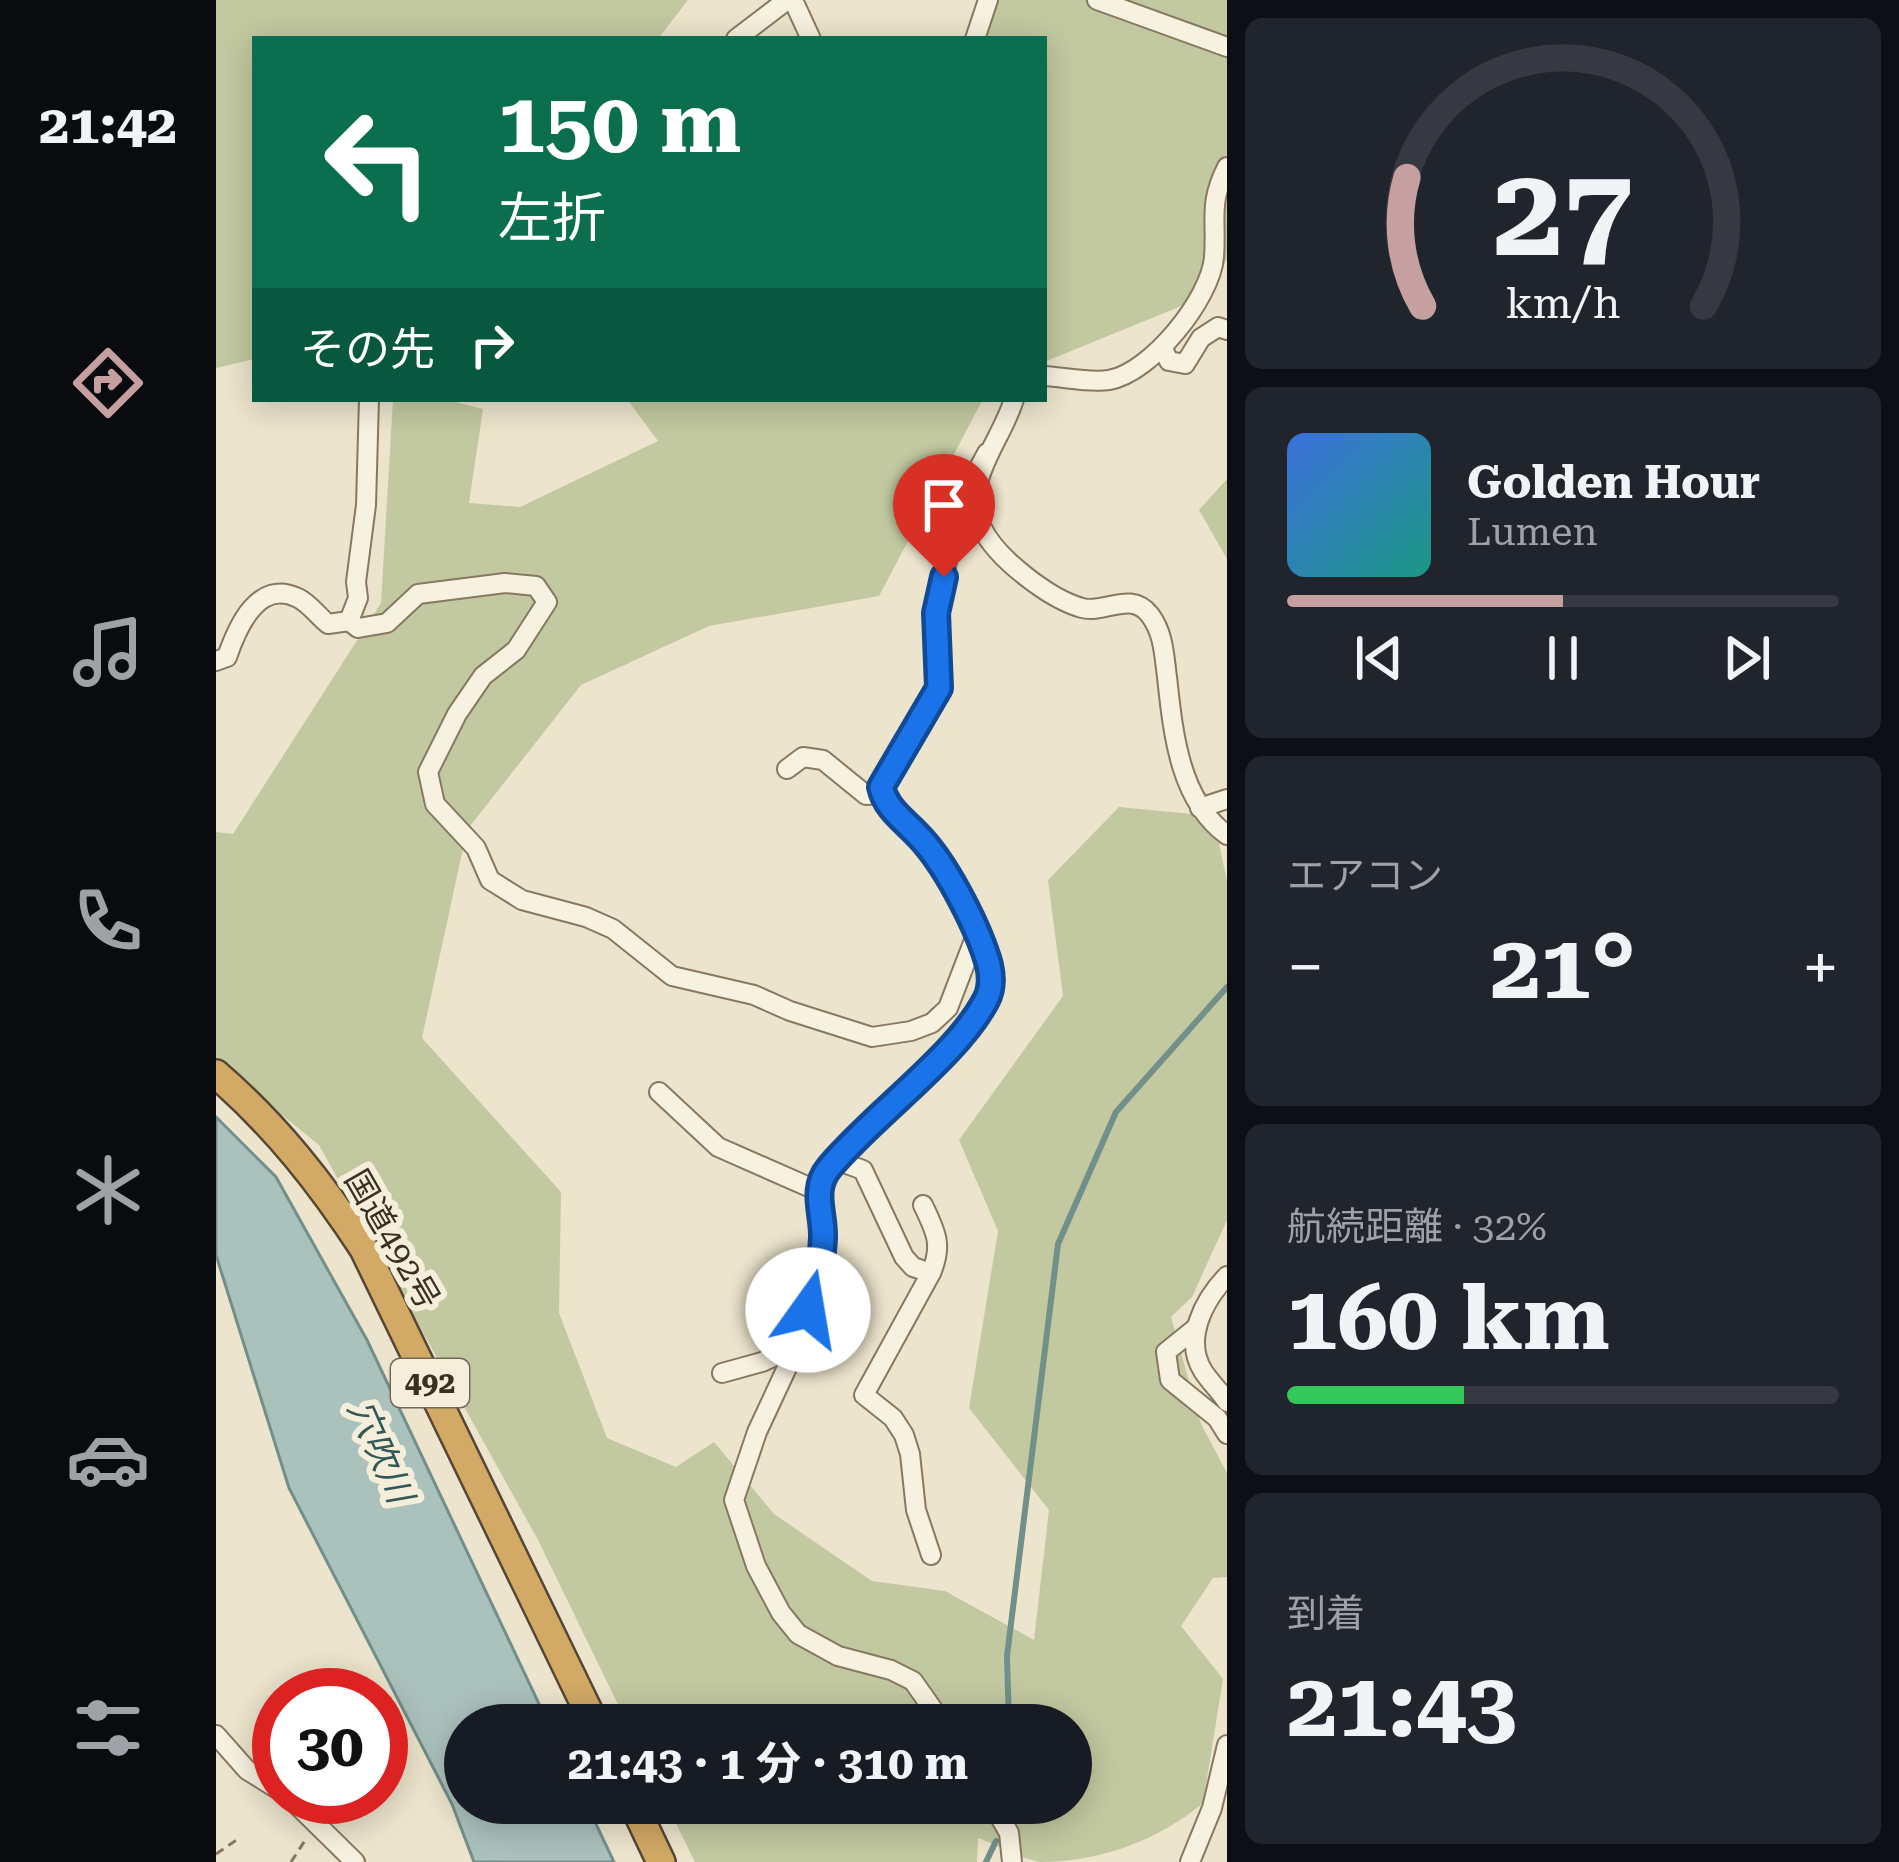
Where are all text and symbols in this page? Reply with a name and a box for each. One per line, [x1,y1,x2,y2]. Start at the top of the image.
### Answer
text: 150 m [498,74,741,172]
icon: left [300,84,456,240]
text: 21:42 [39,93,177,156]
text: 27 [1493,140,1633,286]
text: 左折 [498,187,606,250]
text: km/h [1506,278,1620,328]
icon: right [459,312,525,378]
text: その先 [300,323,435,376]
icon: directions [66,341,150,425]
pin [893,454,995,577]
text: Golden Hour [1467,456,1760,509]
icon: arrive [911,472,977,538]
text: Lumen [1467,509,1598,555]
icon: music [66,610,150,694]
icon: previous [1346,625,1412,691]
icon: pause [1530,625,1596,691]
icon: next [1714,625,1780,691]
text: エアコン [1287,853,1443,899]
icon: phone [66,879,150,963]
text: 21° [1490,915,1636,1020]
text: − [1287,929,1324,1006]
text: + [1802,929,1839,1006]
icon: climate [66,1148,150,1232]
street label: 国道492号 [337,1163,448,1316]
text: 航続距離 · 32% [1287,1204,1547,1250]
position arrow [745,1247,871,1373]
text: 160 km [1287,1266,1610,1371]
road number: 492 [391,1359,469,1407]
water label: 穴吹川 [339,1394,423,1513]
icon: car [66,1417,150,1501]
text: 到着 [1287,1591,1365,1637]
text: 21:43 [1287,1653,1517,1758]
speed limit sign: 30 [252,1668,408,1824]
icon: filters [66,1686,150,1770]
text: 21:43 · 1 分 · 310 m [568,1737,968,1790]

